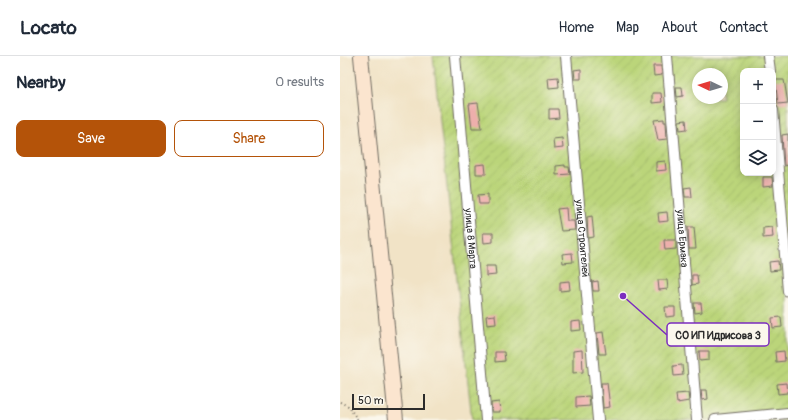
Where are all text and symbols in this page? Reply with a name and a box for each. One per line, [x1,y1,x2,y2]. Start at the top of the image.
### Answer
text: Locato [20,16,77,40]
text: Home [559,19,594,36]
text: Map [616,19,639,36]
text: About [661,19,697,36]
text: Contact [719,19,768,36]
north arrow [692,68,728,104]
map controls [740,68,776,176]
button: + [740,68,776,104]
text: Nearby [16,72,65,93]
text: 0 results [275,74,324,90]
button: − [740,104,776,140]
button: Save [16,120,166,157]
button: Share [174,120,324,157]
button: layers [740,140,776,176]
street label: улица Строителей [573,198,591,278]
street label: улица 8 Марта [462,207,479,269]
street label: улица Ермака [674,208,690,268]
callout: СО ИП Идрисова 3 [667,323,769,346]
text: СО ИП Идрисова 3 [675,329,761,342]
scale bar [352,392,425,411]
text: 50 m [358,394,384,407]

